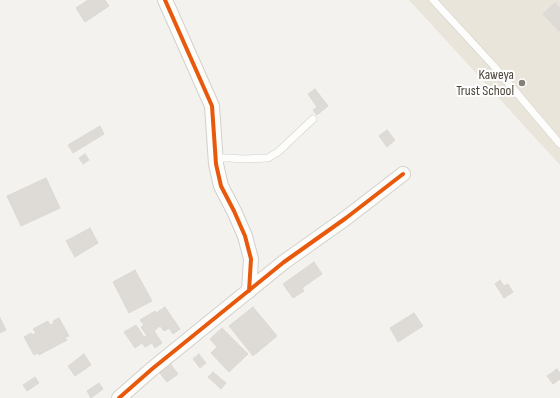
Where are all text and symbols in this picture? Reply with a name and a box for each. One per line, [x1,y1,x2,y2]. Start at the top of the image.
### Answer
place label: Kaweya Trust School [456,67,514,100]
marker: Kaweya Trust School [517,78,527,88]

